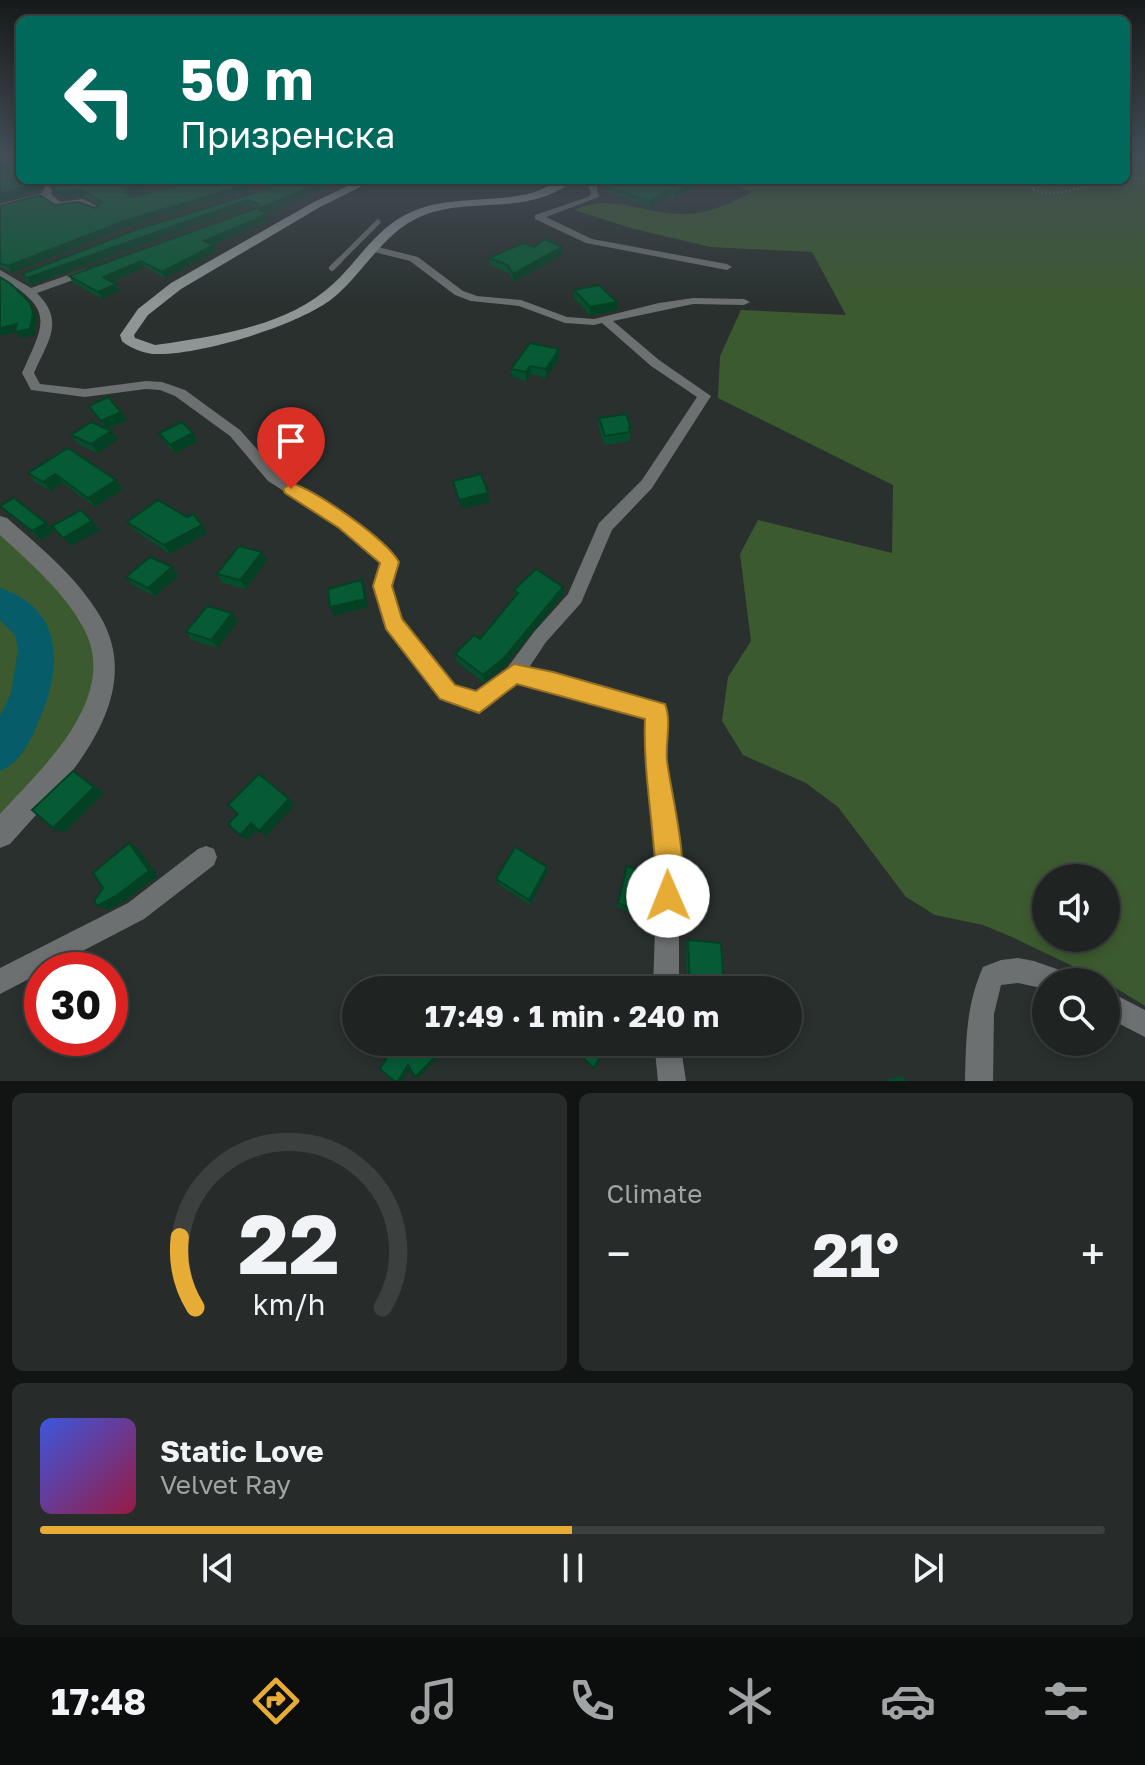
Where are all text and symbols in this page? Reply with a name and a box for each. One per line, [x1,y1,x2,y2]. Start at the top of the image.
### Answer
text: 50 m [180,45,314,112]
icon: left [48,48,152,152]
text: Призренска [180,113,395,156]
pin [257,407,325,489]
icon: arrive [269,419,313,463]
position arrow [626,854,710,938]
map controls [1032,864,1120,1056]
button: sound [1032,864,1120,952]
speed limit sign: 30 [24,952,128,1056]
button: search [1032,968,1120,1056]
text: 17:49 · 1 min · 240 m [425,998,719,1034]
text: Climate [607,1178,702,1209]
text: 22 [239,1192,340,1292]
text: 21° [812,1218,899,1290]
text: − [607,1227,631,1280]
text: + [1081,1227,1105,1280]
text: km/h [253,1287,326,1321]
text: Static Love [160,1433,324,1469]
text: Velvet Ray [160,1469,291,1500]
icon: previous [196,1546,240,1590]
icon: pause [551,1546,595,1590]
icon: next [906,1546,950,1590]
icon: directions [248,1673,304,1729]
icon: music [406,1673,462,1729]
icon: phone [564,1673,620,1729]
icon: climate [722,1673,778,1729]
icon: car [880,1673,936,1729]
icon: filters [1038,1673,1094,1729]
text: 17:48 [51,1680,146,1723]

